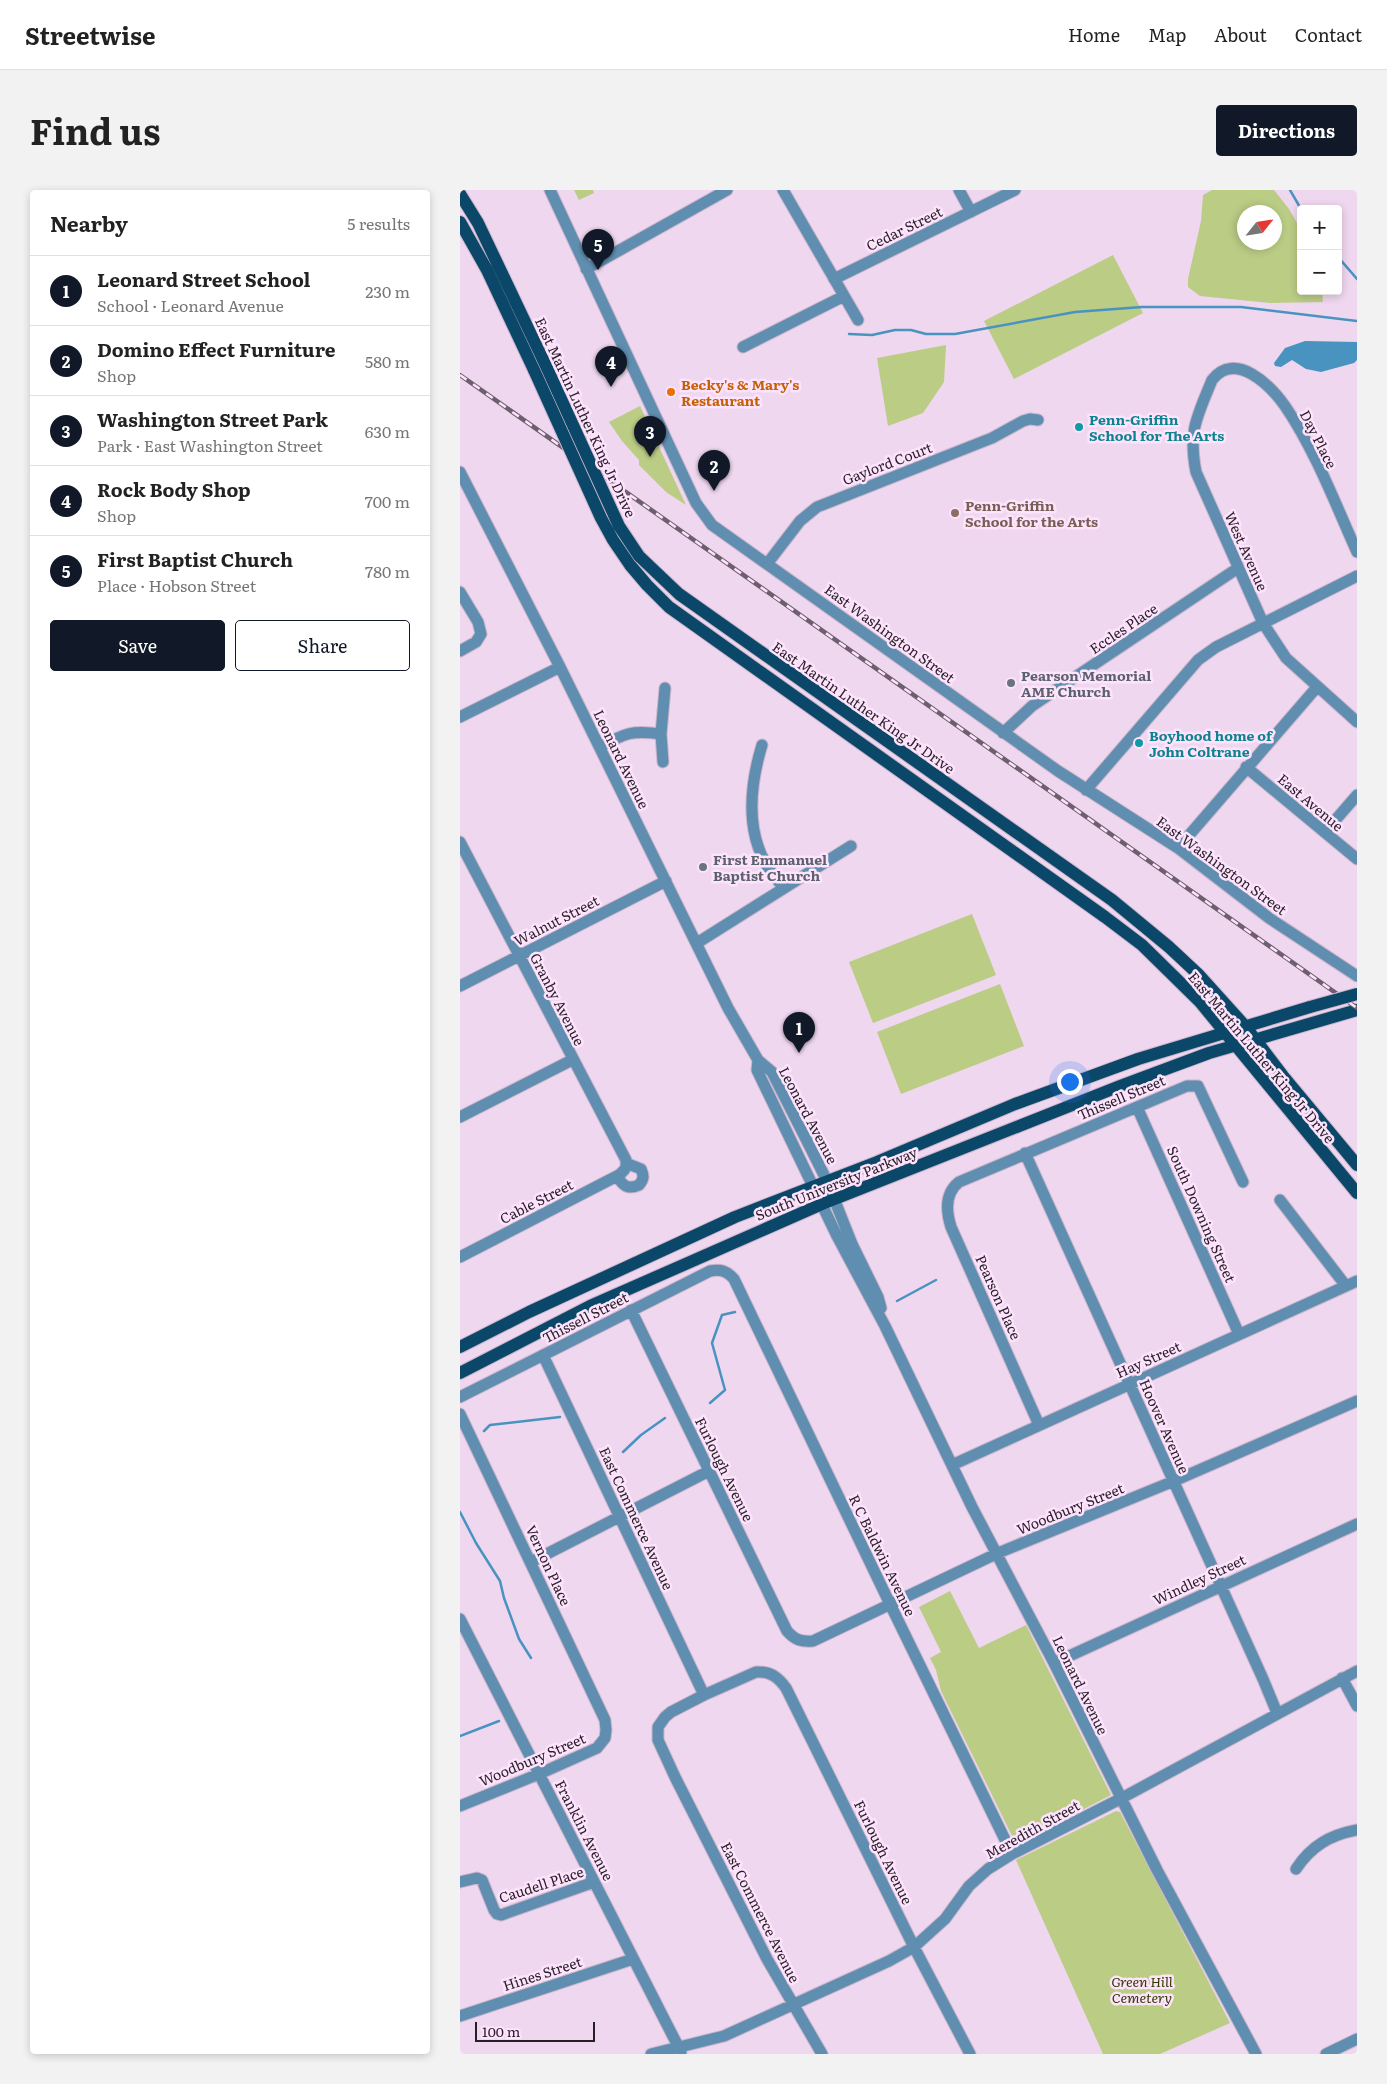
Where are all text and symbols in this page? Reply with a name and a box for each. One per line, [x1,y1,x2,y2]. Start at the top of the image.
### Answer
text: Streetwise [25,17,155,52]
text: Home [1068,21,1120,48]
text: Map [1148,21,1186,48]
text: About [1214,21,1267,48]
text: Contact [1295,21,1362,48]
text: Find us [30,104,160,156]
button: Directions [1216,105,1357,156]
street label: Cedar Street [863,201,946,255]
north arrow [1237,205,1282,250]
map controls [1297,205,1342,295]
button: + [1297,205,1342,250]
text: Nearby [50,207,128,238]
text: 5 results [347,211,410,235]
pin: 5 [582,229,614,270]
button: − [1297,250,1342,295]
text: Leonard Street School [97,265,311,293]
text: 1 [63,279,69,303]
text: 230 m [365,279,410,303]
text: School · Leonard Avenue [97,293,284,317]
street label: East Martin Luther King Jr Drive [531,314,641,520]
text: Domino Effect Furniture [97,335,335,363]
pin: 4 [595,346,627,387]
text: 2 [62,349,70,373]
text: 580 m [365,349,410,373]
text: Shop [97,363,136,387]
place label: Becky's & Mary's Restaurant [681,374,799,410]
marker: Becky's & Mary's Restaurant [665,386,677,398]
text: Washington Street Park [97,405,328,433]
street label: Day Place [1296,406,1342,472]
place label: Penn-Griffin School for The Arts [1089,409,1224,445]
pin: 3 [634,416,666,457]
text: 3 [62,419,70,443]
text: 630 m [365,419,410,443]
marker: Penn-Griffin School for The Arts [1073,421,1085,433]
text: Park · East Washington Street [97,433,323,457]
street label: Gaylord Court [839,437,935,489]
pin: 2 [698,450,730,491]
text: Rock Body Shop [97,475,251,503]
text: 4 [61,489,71,513]
text: 700 m [365,489,410,513]
place label: Penn-Griffin School for the Arts [965,495,1098,531]
text: Shop [97,503,136,527]
marker: Penn-Griffin School for the Arts [949,507,961,519]
street label: West Avenue [1221,508,1273,594]
text: First Baptist Church [97,545,293,573]
text: 5 [62,559,70,583]
text: 780 m [365,559,410,583]
text: Place · Hobson Street [97,573,256,597]
street label: East Washington Street [821,579,959,687]
street label: Eccles Place [1085,598,1161,658]
button: Save [50,620,225,671]
button: Share [235,620,410,671]
street label: East Martin Luther King Jr Drive [769,636,959,778]
place label: Pearson Memorial AME Church [1021,665,1151,701]
marker: Pearson Memorial AME Church [1005,677,1017,689]
street label: Leonard Avenue [589,706,655,812]
place label: Boyhood home of John Coltrane [1149,725,1274,761]
marker: Boyhood home of John Coltrane [1133,737,1145,749]
street label: East Avenue [1274,769,1348,835]
street label: East Washington Street [1153,811,1291,919]
place label: First Emmanuel Baptist Church [713,849,827,885]
marker: First Emmanuel Baptist Church [697,861,709,873]
street label: Walnut Street [510,890,602,950]
street label: Granby Avenue [526,949,590,1049]
street label: East Martin Luther King Jr Drive [1184,967,1340,1147]
pin: 1 [783,1012,815,1053]
street label: Leonard Avenue [775,1063,843,1167]
your location [1057,1069,1083,1095]
street label: Thissell Street [1074,1069,1168,1125]
street label: South University Parkway [752,1141,921,1225]
street label: South Downing Street [1163,1143,1241,1286]
street label: Cable Street [496,1174,576,1228]
street label: Pearson Place [971,1251,1027,1343]
street label: Thissell Street [539,1287,632,1347]
street label: Hay Street [1112,1336,1184,1382]
street label: Hoover Avenue [1135,1376,1195,1476]
street label: Furlough Avenue [691,1413,759,1525]
street label: East Commerce Avenue [595,1443,679,1593]
street label: Woodbury Street [1013,1477,1127,1539]
street label: R C Baldwin Avenue [845,1491,921,1619]
street label: Vernon Place [522,1521,576,1609]
street label: Windley Street [1149,1549,1249,1609]
street label: Leonard Avenue [1048,1632,1114,1738]
street label: Woodbury Street [476,1727,589,1790]
street label: Franklin Avenue [551,1776,619,1884]
street label: Meredith Street [981,1795,1083,1863]
street label: Furlough Avenue [850,1796,918,1908]
street label: East Commerce Avenue [717,1838,805,1986]
street label: Caudell Place [496,1861,586,1907]
street label: Hines Street [500,1951,584,1995]
park label: Green Hill Cemetery [1111,1971,1173,2007]
scale bar [475,2019,595,2042]
text: 100 m [482,2021,520,2041]

